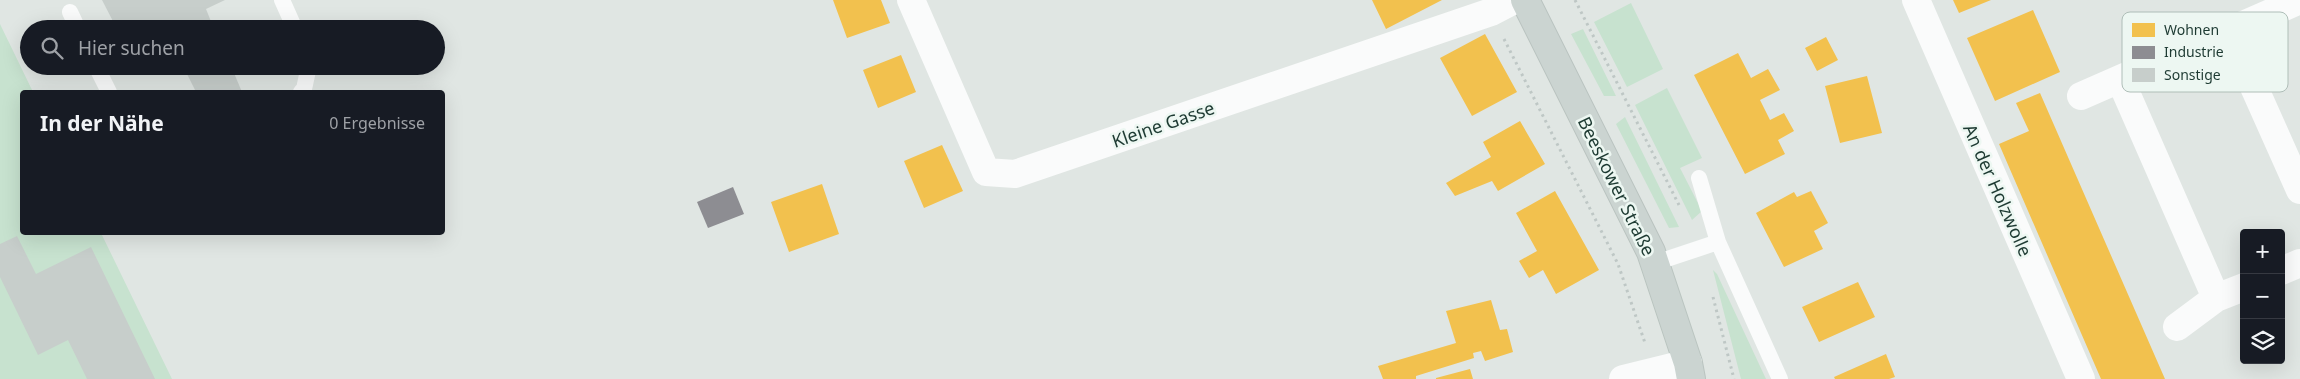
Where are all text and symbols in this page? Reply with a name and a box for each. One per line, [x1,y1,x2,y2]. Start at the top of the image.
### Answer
legend [2122,12,2288,92]
search box [20,20,445,75]
text: Wohnen [2164,20,2219,39]
icon: search [38,34,66,62]
text: Hier suchen [78,35,185,61]
text: Industrie [2164,42,2224,61]
text: Sonstige [2164,65,2221,84]
street label: Kleine Gasse [1108,95,1218,153]
text: In der Nähe [40,109,164,137]
text: 0 Ergebnisse [329,112,425,134]
street label: Beeskower Straße [1573,112,1661,260]
street label: An der Holzwolle [1958,120,2038,260]
map controls [2240,229,2285,364]
button: + [2240,229,2285,274]
button: − [2240,274,2285,319]
button: layers [2240,319,2285,364]

